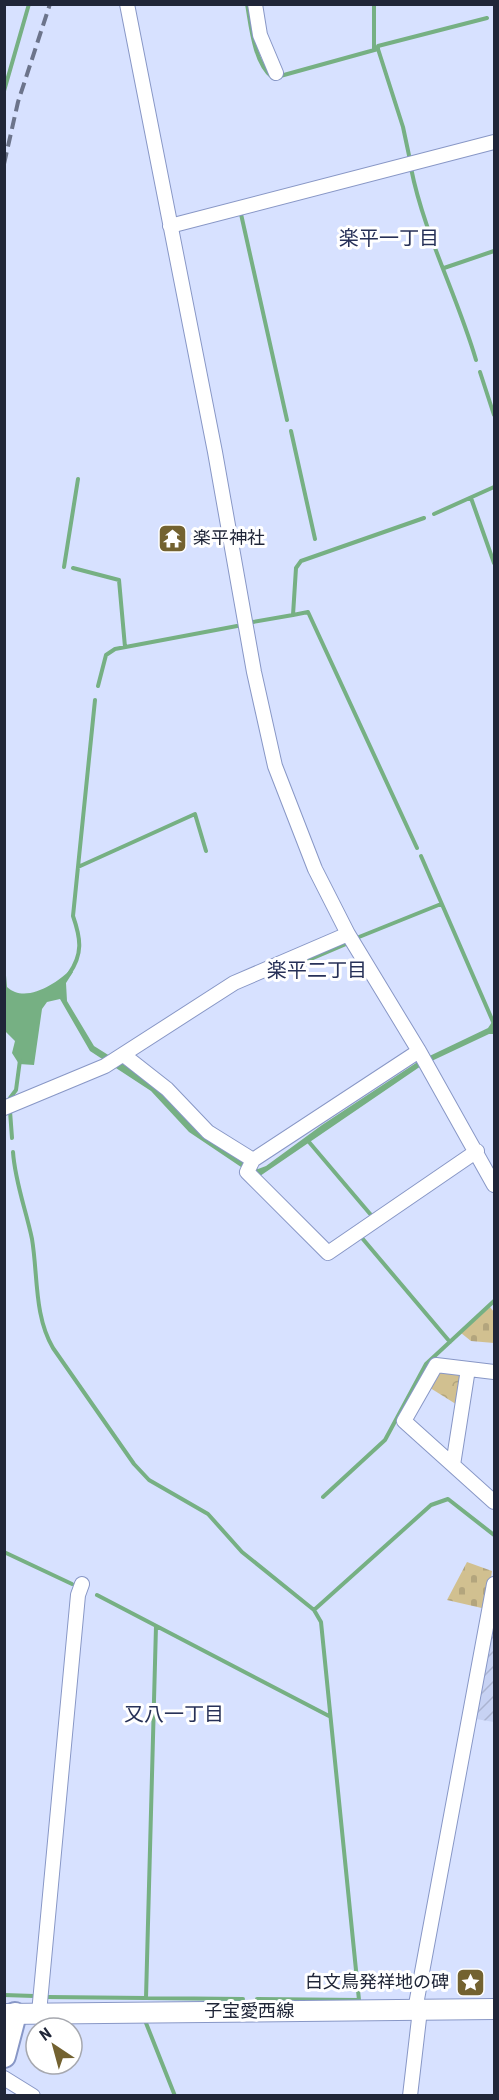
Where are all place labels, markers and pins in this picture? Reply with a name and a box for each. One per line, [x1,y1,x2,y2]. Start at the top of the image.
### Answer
temple icon: 楽平神社 [156,522,188,554]
place label: 楽平神社 [193,527,265,548]
place icon: 白文鳥発祥地の碑 [454,1966,486,1998]
place label: 白文鳥発祥地の碑 [305,1971,449,1992]

